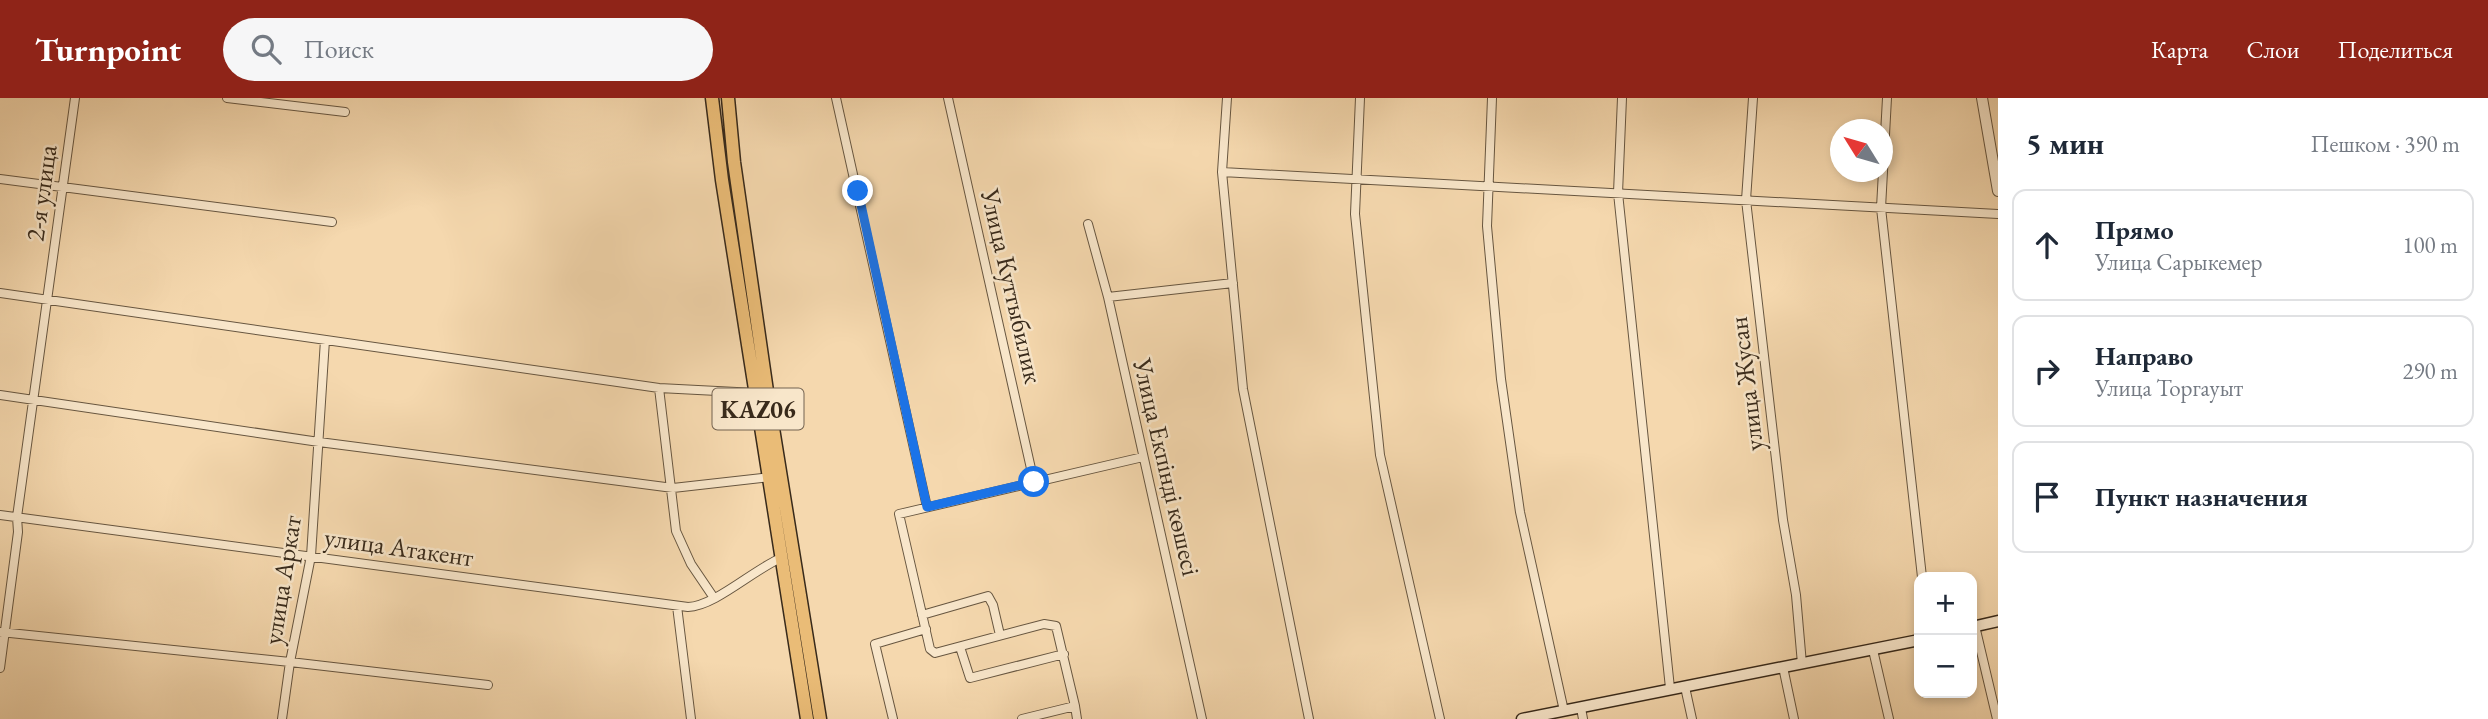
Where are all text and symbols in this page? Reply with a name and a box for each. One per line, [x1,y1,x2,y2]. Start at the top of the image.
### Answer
search box [223,18,713,81]
text: Turnpoint [35,28,181,71]
icon: search [247,30,285,68]
text: Поиск [303,32,374,66]
text: Карта [2151,34,2208,65]
text: Слои [2246,34,2300,65]
text: Поделиться [2338,34,2453,65]
north arrow [1830,119,1893,182]
text: 5 мин [2026,124,2104,163]
text: Пешком · 390 m [2311,129,2460,159]
street label: 2-я улица [17,142,65,243]
route end [842,175,873,206]
street label: Улица Куттыбилик [973,184,1051,387]
text: Прямо [2095,213,2174,247]
icon: ahead [2028,226,2066,264]
text: 100 m [2402,230,2458,260]
text: Улица Сарыкемер [2095,247,2262,277]
street label: улица Жусан [1721,315,1771,453]
text: Направо [2095,339,2193,373]
icon: right [2028,352,2066,390]
street label: Улица Екпінді көшесі [1125,354,1209,579]
text: 290 m [2402,356,2458,386]
text: Улица Торгауыт [2095,373,2243,403]
road number: KАZ06 [712,388,804,430]
route start [1018,466,1049,497]
icon: arrive [2028,478,2066,516]
text: Пункт назначения [2095,480,2308,514]
street label: улица Аркат [255,513,309,647]
street label: улица Атакент [322,520,476,574]
map controls [1914,572,1977,698]
button: + [1914,572,1977,635]
button: − [1914,635,1977,698]

